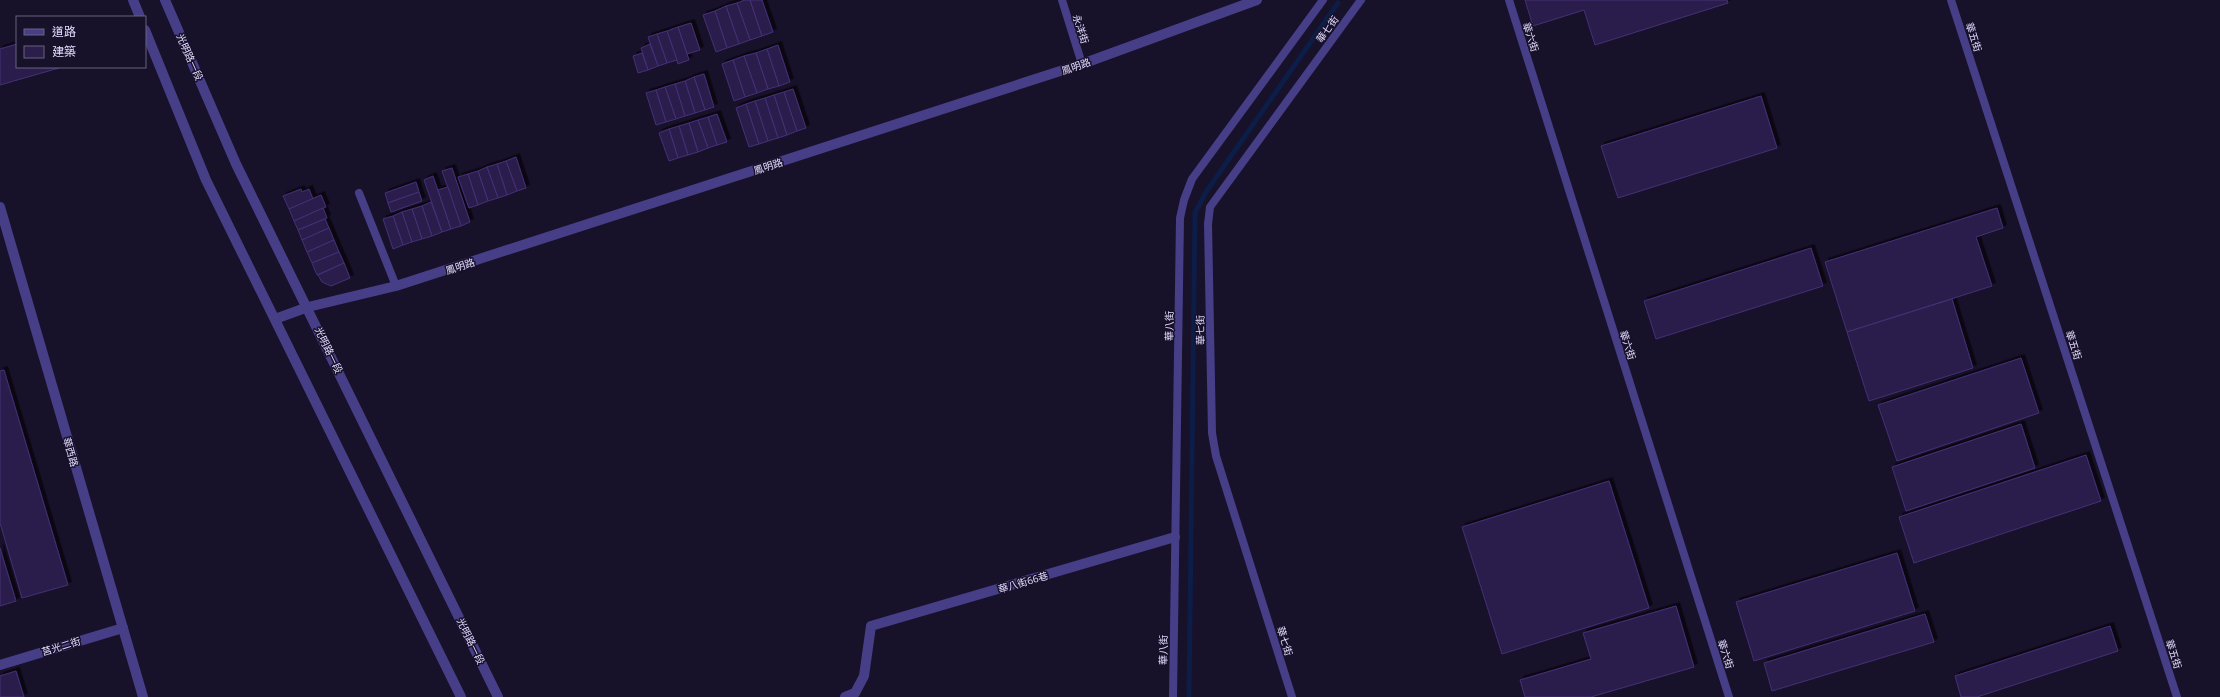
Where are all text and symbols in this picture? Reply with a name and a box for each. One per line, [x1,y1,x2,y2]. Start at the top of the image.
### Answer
street label: 永洋街 [1070,13,1092,45]
street label: 華七街 [1313,13,1341,45]
legend [16,16,146,68]
street label: 華六街 [1520,21,1542,53]
street label: 華五街 [1963,21,1985,53]
text: 道路 [52,23,76,40]
street label: 光明路一段 [173,31,207,83]
text: 建築 [52,43,76,60]
street label: 鳳明路 [1060,54,1092,78]
street label: 鳳明路 [752,155,784,177]
street label: 鳳明路 [444,255,476,277]
street label: 華八街 [1162,311,1176,341]
street label: 華七街 [1193,315,1207,345]
street label: 光明路一段 [312,324,346,376]
street label: 華六街 [1617,329,1639,361]
street label: 華五街 [2063,329,2085,361]
street label: 華西路 [60,436,82,468]
street label: 華八街66巷 [996,568,1050,596]
street label: 光明路一段 [454,615,488,667]
street label: 華七街 [1274,625,1296,657]
street label: 莒光二街 [40,633,82,659]
street label: 華八街 [1156,635,1170,665]
street label: 華六街 [1715,638,1737,670]
street label: 華五街 [2163,638,2185,670]

